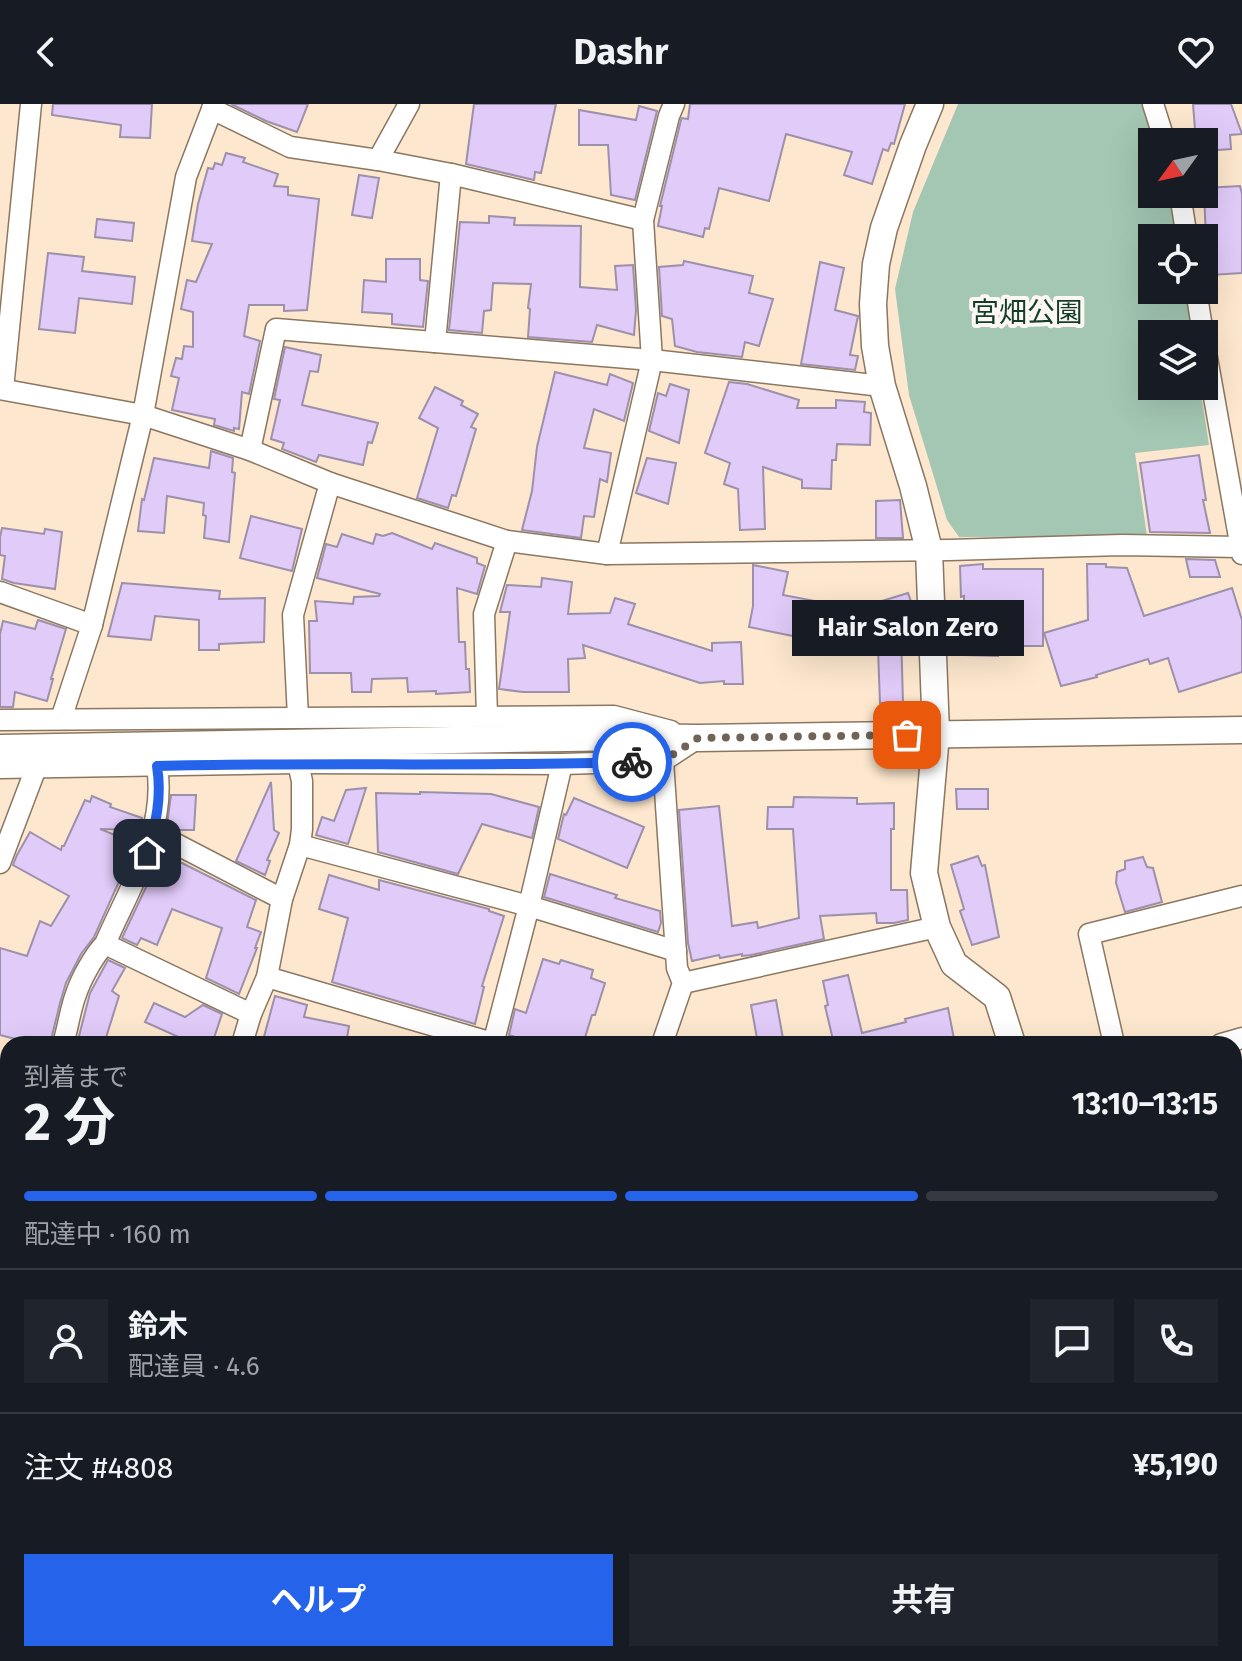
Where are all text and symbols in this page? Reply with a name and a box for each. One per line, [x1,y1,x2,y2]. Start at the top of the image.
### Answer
icon: back [24,30,68,74]
text: Dashr [573,30,669,74]
icon: heart [1174,30,1218,74]
north arrow [1138,128,1218,208]
map controls [1138,128,1218,400]
button: locate [1138,224,1218,304]
park label: 宮畑公園 [971,296,1083,329]
button: layers [1138,320,1218,400]
callout: Hair Salon Zero [791,599,1023,655]
text: Hair Salon Zero [817,612,999,643]
pin [873,701,941,769]
icon: bag [885,713,929,757]
courier [592,722,672,802]
icon: bike [610,740,654,784]
pin [113,819,181,887]
icon: home [125,831,169,875]
text: 到着まで [24,1062,128,1093]
text: 13:10–13:15 [1072,1086,1218,1122]
text: 2 分 [24,1091,115,1154]
text: 配達中 · 160 m [24,1219,191,1250]
button: person [24,1299,108,1383]
button: chat [1030,1299,1114,1383]
button: phone [1134,1299,1218,1383]
text: 鈴木 [128,1308,188,1344]
text: 配達員 · 4.6 [128,1351,260,1382]
text: ¥5,190 [1133,1447,1218,1483]
text: 注文 #4808 [24,1450,173,1486]
button: ヘルプ [24,1554,613,1646]
button: 共有 [629,1554,1218,1646]

